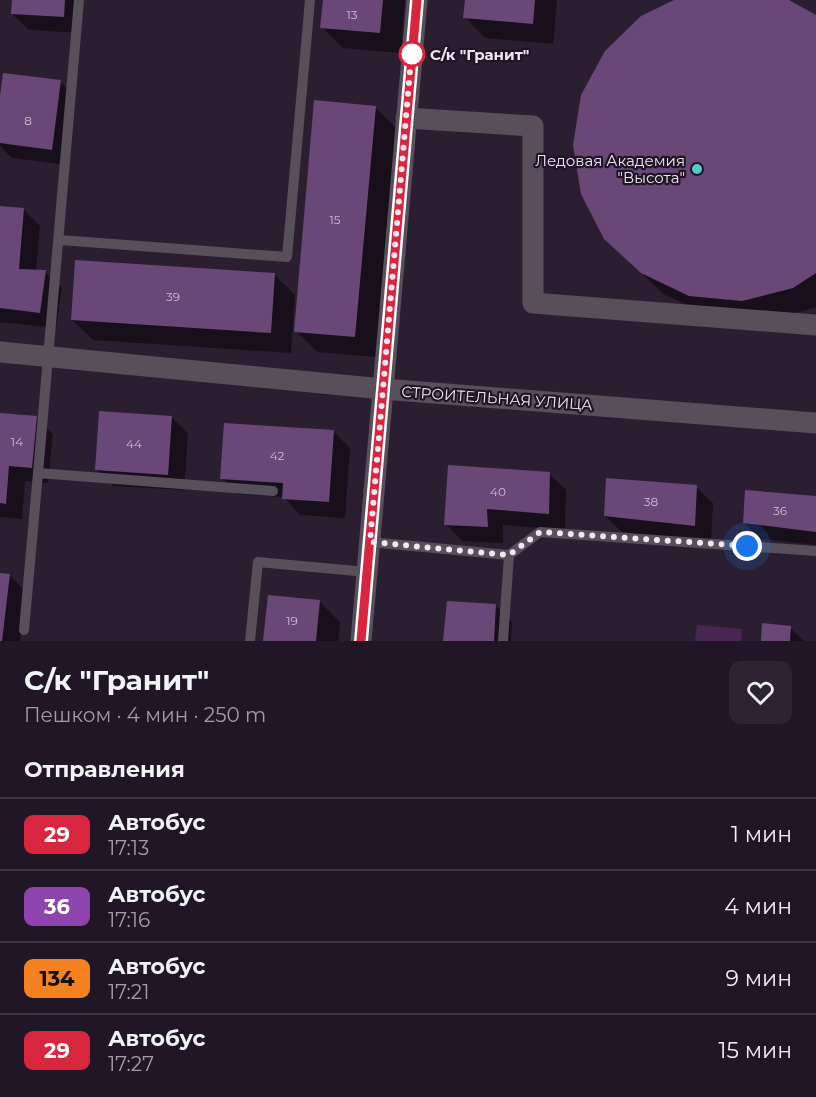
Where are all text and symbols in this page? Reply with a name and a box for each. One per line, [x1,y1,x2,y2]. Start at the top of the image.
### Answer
house number: 13 [346,7,358,22]
marker: С/к "Гранит" [399,41,425,67]
place label: С/к "Гранит" [430,45,529,64]
house number: 8 [24,113,32,128]
place label: Ледовая Академия "Высота" [535,151,685,187]
marker: Ледовая Академия "Высота" [690,162,704,176]
house number: 15 [329,212,341,227]
house number: 39 [166,289,180,304]
street label: СТРОИТЕЛЬНАЯ УЛИЦА [401,382,593,414]
house number: 14 [11,434,23,449]
house number: 44 [126,436,142,451]
house number: 42 [270,448,285,463]
house number: 40 [490,484,506,499]
house number: 38 [644,494,659,509]
house number: 36 [773,503,787,518]
your location [732,531,762,561]
house number: 19 [286,613,298,628]
button: heart [729,661,792,724]
text: С/к "Гранит" [24,663,209,697]
text: Пешком · 4 мин · 250 m [24,703,266,727]
text: Отправления [24,756,185,783]
text: Автобус [108,809,206,836]
text: 1 мин [731,821,792,848]
text: 29 [44,822,70,847]
text: 17:13 [108,836,149,860]
text: Автобус [108,881,206,908]
text: 4 мин [724,893,792,920]
text: 36 [44,894,70,919]
text: 17:16 [108,908,150,932]
text: Автобус [108,953,206,980]
text: 9 мин [725,965,792,992]
text: 134 [39,966,75,991]
text: 17:21 [108,980,149,1004]
text: Автобус [108,1025,206,1052]
text: 15 мин [718,1037,792,1064]
text: 29 [44,1038,70,1063]
text: 17:27 [108,1052,154,1076]

